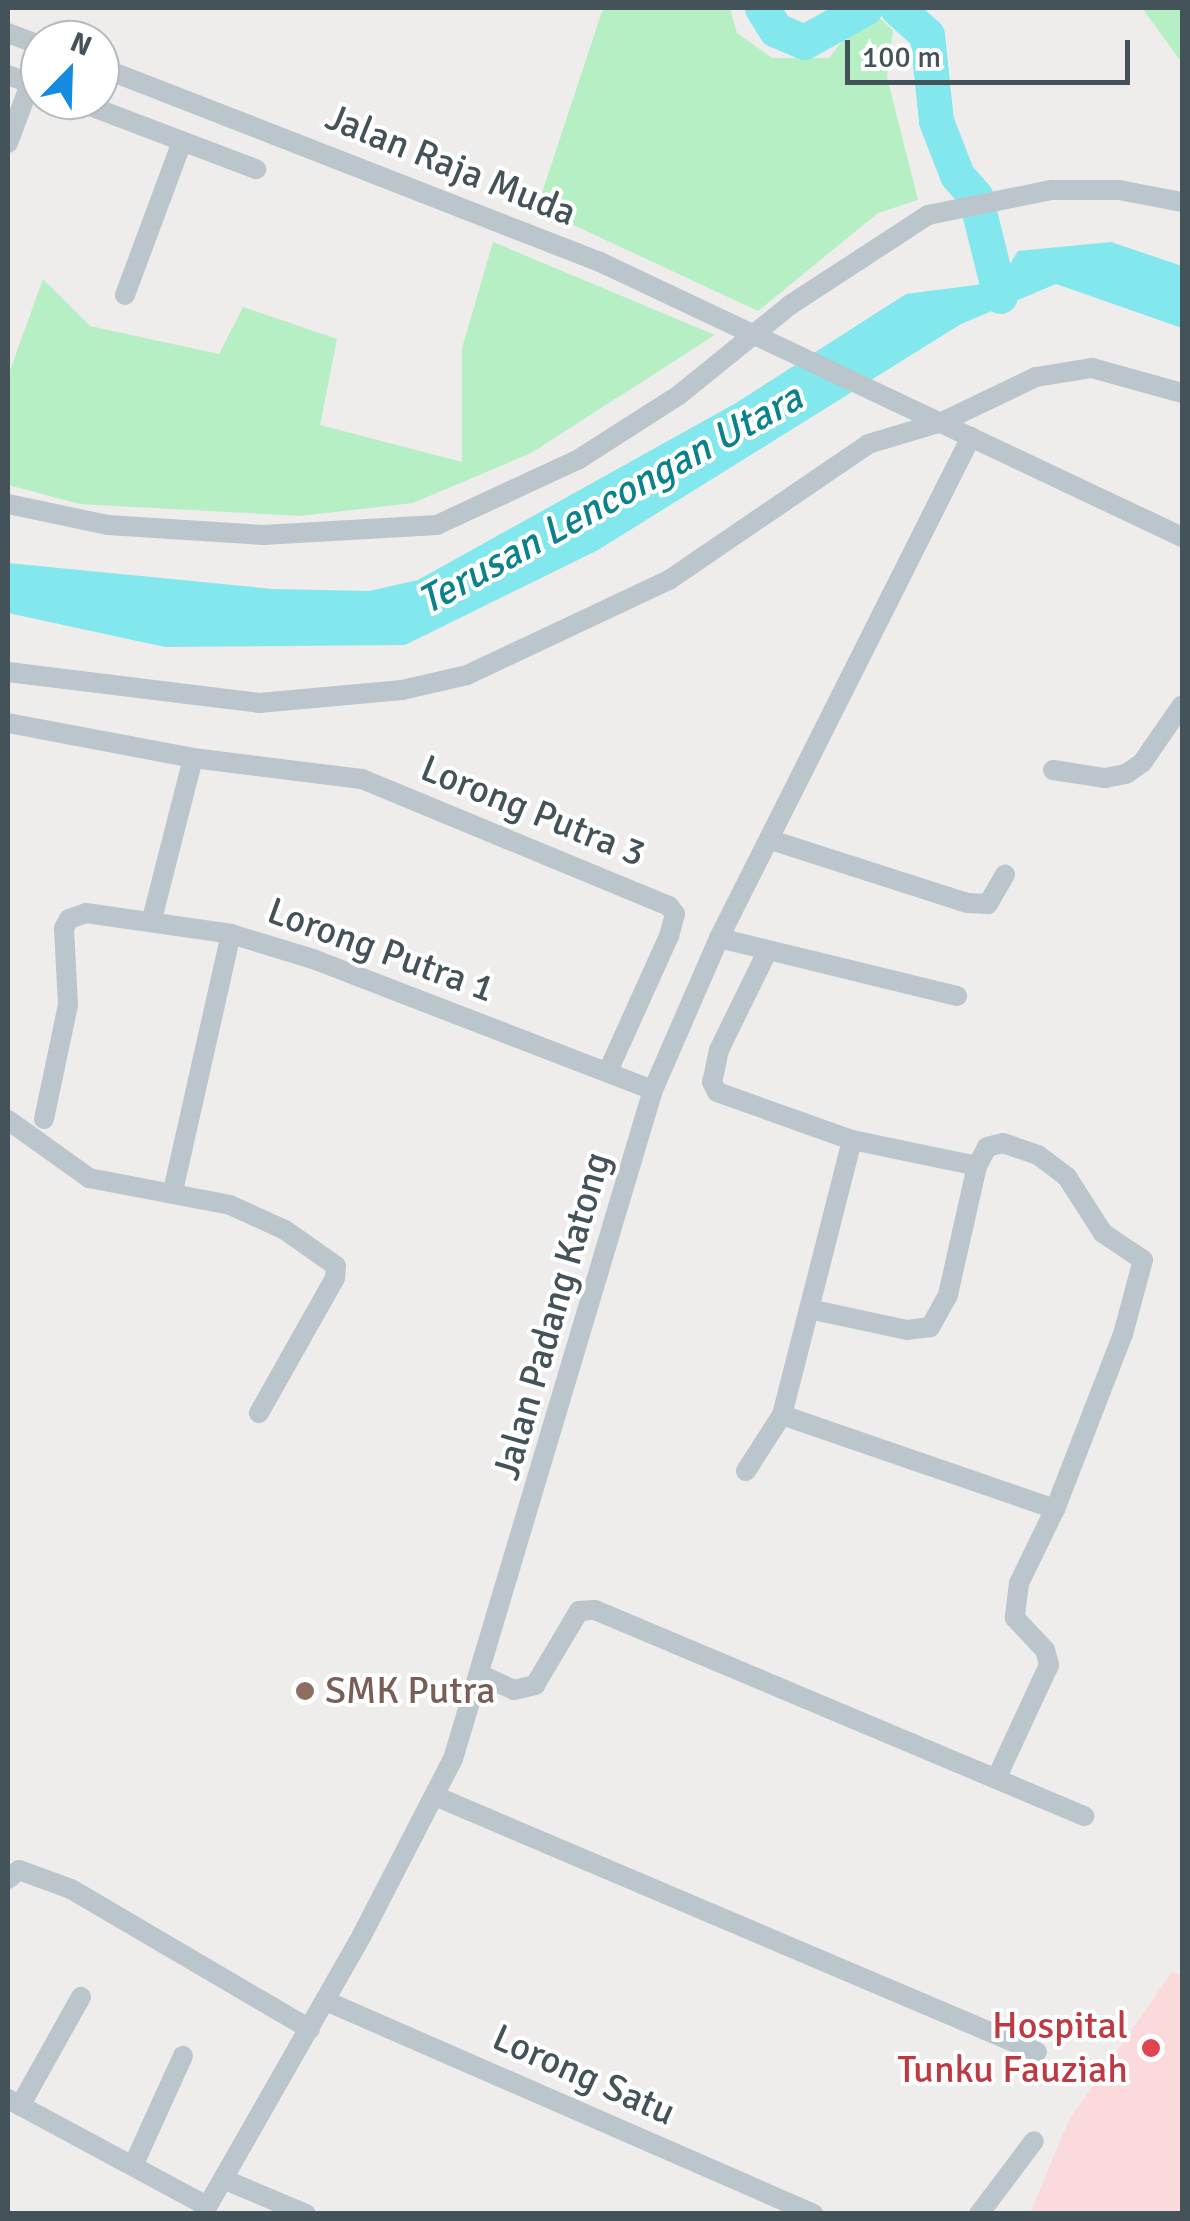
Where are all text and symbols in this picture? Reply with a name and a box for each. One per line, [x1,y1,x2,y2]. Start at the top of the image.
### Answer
north arrow [20,20,120,120]
scale bar [850,20,1135,82]
text: N [65,25,97,64]
text: 100 m [862,39,941,76]
street label: Jalan Raja Muda [319,94,583,236]
water label: Terusan Lencongan Utara [409,373,811,625]
street label: Lorong Putra 3 [414,745,652,877]
street label: Lorong Putra 1 [261,888,501,1012]
street label: Jalan Padang Katong [483,1147,621,1485]
place label: SMK Putra [325,1668,495,1714]
marker: SMK Putra [294,1680,316,1702]
place label: Hospital Tunku Fauziah [898,2003,1128,2092]
street label: Lorong Satu [486,2015,682,2135]
marker: Hospital Tunku Fauziah [1138,2035,1164,2061]

